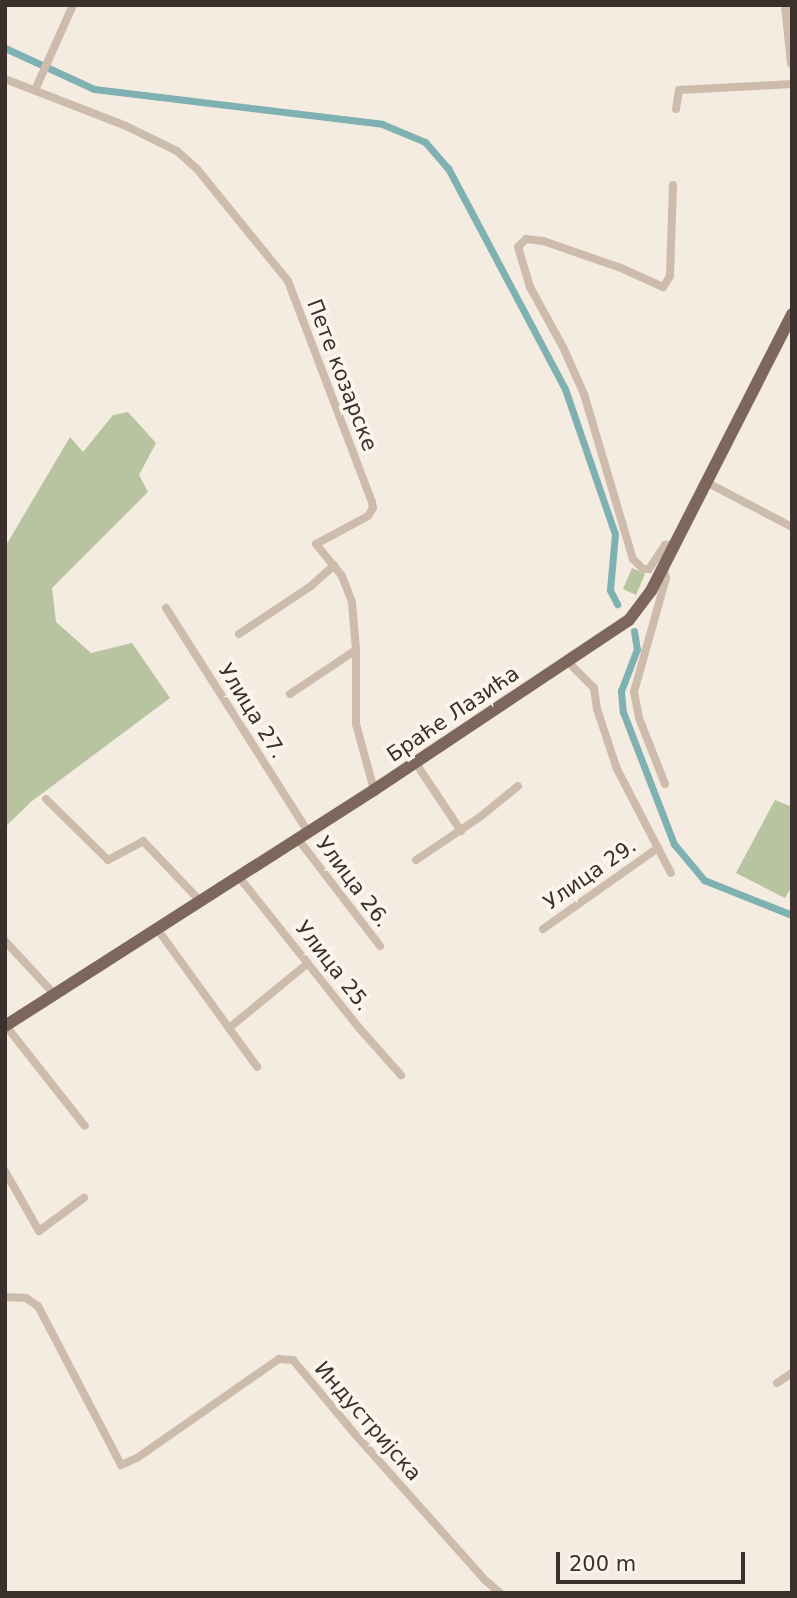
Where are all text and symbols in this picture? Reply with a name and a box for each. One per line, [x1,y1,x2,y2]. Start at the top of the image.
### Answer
street label: Пете козарске [301,296,383,454]
street label: Улица 27. [213,659,291,763]
street label: Браће Лазића [382,661,524,767]
street label: Улица 26. [311,832,395,932]
street label: Улица 29. [539,833,641,915]
street label: Улица 25. [290,916,376,1016]
street label: Индустријска [309,1356,427,1486]
scale bar [559,1538,748,1582]
text: 200 m [569,1552,636,1576]

